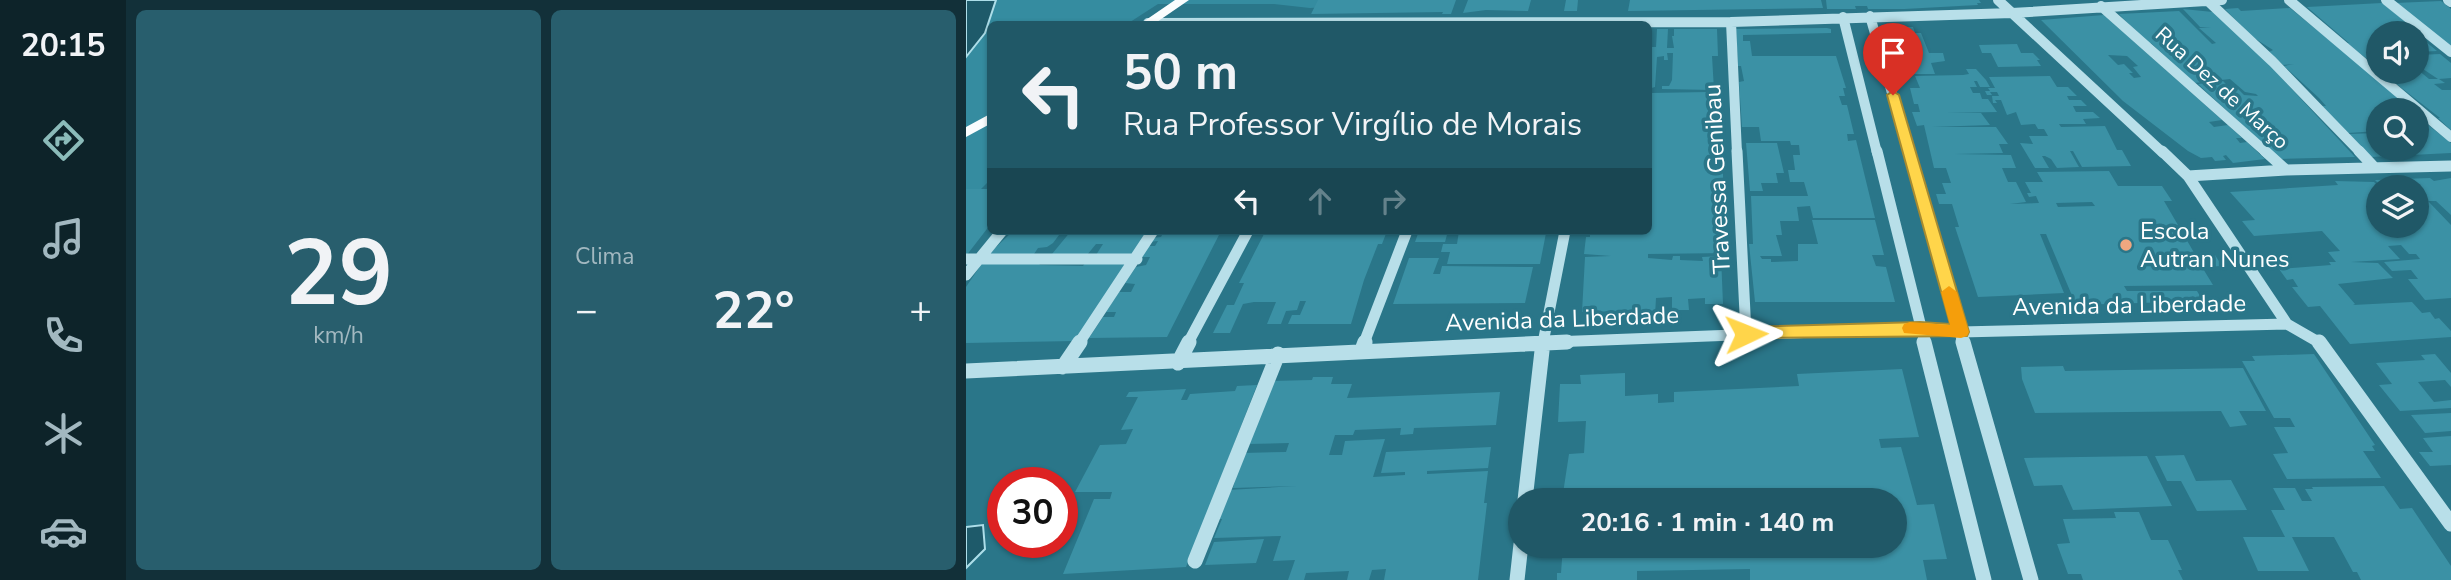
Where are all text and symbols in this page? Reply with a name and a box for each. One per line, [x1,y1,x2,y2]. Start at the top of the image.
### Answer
street label: Rua Dez de Março [2149,21,2295,155]
map controls [2366,21,2429,238]
button: sound [2366,21,2429,84]
pin [1863,23,1923,95]
text: 20:15 [21,24,105,67]
icon: arrive [1874,34,1912,72]
text: 50 m [1123,39,1238,106]
icon: left [1008,49,1099,140]
street label: Travessa Genibau [1696,83,1738,275]
button: search [2366,98,2429,161]
text: Rua Professor Virgílio de Morais [1123,103,1582,146]
icon: directions [39,116,88,165]
button: layers [2366,175,2429,238]
icon: left [1228,182,1266,220]
icon: ahead [1301,182,1339,220]
icon: right [1374,182,1412,220]
text: 29 [284,212,393,336]
icon: music [39,214,88,263]
place label: Escola Autran Nunes [2140,215,2290,275]
marker: Escola Autran Nunes [2118,237,2134,253]
text: Clima [575,241,635,272]
text: 22° [712,275,795,346]
text: − [575,285,598,336]
text: + [909,285,932,336]
street label: Avenida da Liberdade [2012,287,2246,323]
position arrow [1709,297,1783,371]
street label: Avenida da Liberdade [1444,299,1680,339]
icon: phone [39,311,88,360]
text: km/h [313,320,364,351]
icon: climate [39,409,88,458]
speed limit sign: 30 [987,467,1078,558]
text: 20:16 · 1 min · 140 m [1581,505,1834,540]
icon: car [39,507,88,556]

